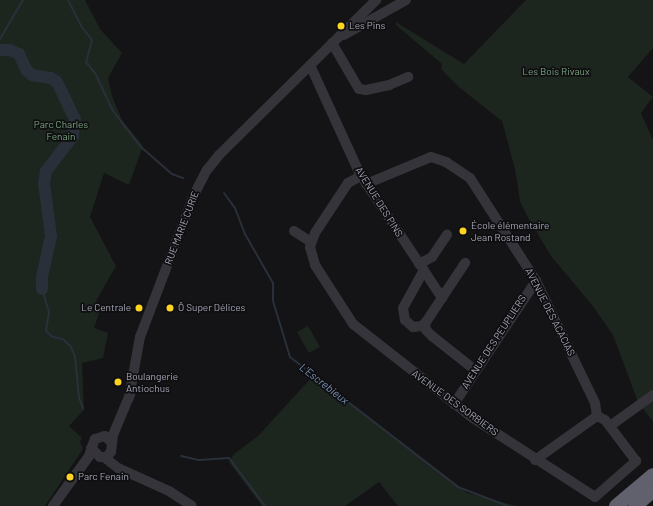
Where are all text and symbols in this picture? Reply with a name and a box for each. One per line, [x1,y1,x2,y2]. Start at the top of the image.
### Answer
place label: Les Pins [349,20,385,32]
marker: Les Pins [336,21,346,31]
park label: Les Bois Rivaux [522,66,590,78]
park label: Parc Charles Fenain [34,118,88,142]
street label: AVENUE DES PINS [353,165,405,239]
street label: RUE MARIE CURIE [162,189,202,267]
place label: École élémentaire Jean Rostand [471,219,549,242]
marker: École élémentaire Jean Rostand [458,226,468,236]
street label: AVENUE DES ACACIAS [523,266,577,358]
street label: AVENUE DES PEUPLIERS [459,293,529,391]
place label: Le Centrale [81,302,131,314]
place label: Ô Super Délices [178,302,245,314]
marker: Le Centrale [134,303,144,313]
marker: Ô Super Délices [165,303,175,313]
water label: L'Escrebieux [297,361,351,407]
street label: AVENUE DES SORBIERS [409,368,501,438]
place label: Boulangerie Antiochus [126,370,178,394]
marker: Boulangerie Antiochus [113,377,123,387]
place label: Parc Fenain [78,471,129,483]
marker: Parc Fenain [65,472,75,482]

